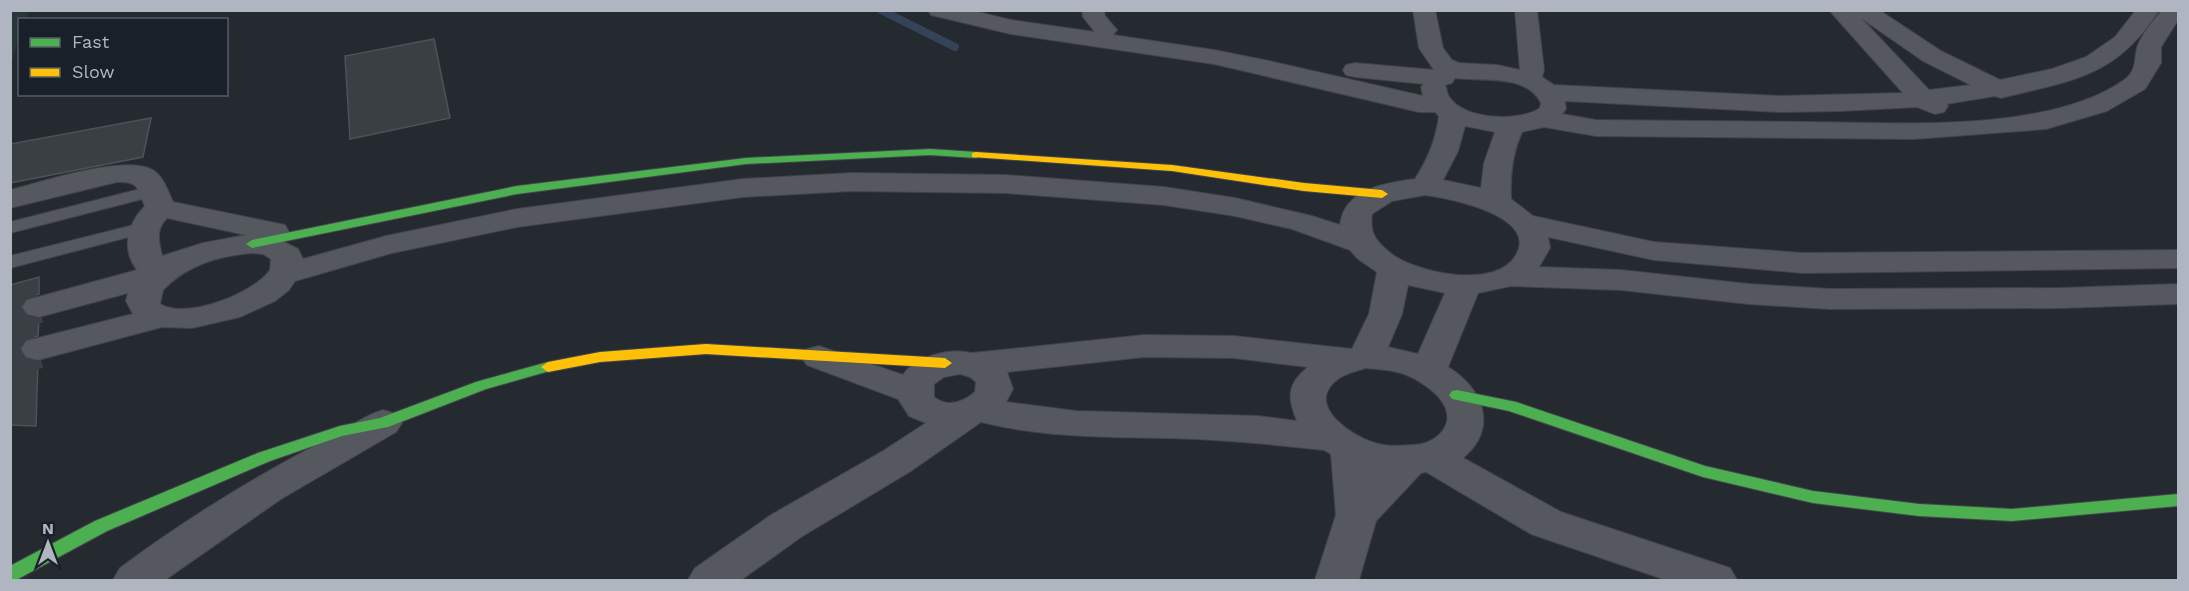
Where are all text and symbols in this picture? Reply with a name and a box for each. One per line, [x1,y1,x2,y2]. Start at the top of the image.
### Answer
legend [18,18,228,96]
text: Fast [72,31,110,52]
text: Slow [72,61,115,82]
north arrow [18,513,78,573]
text: N [42,519,54,538]

